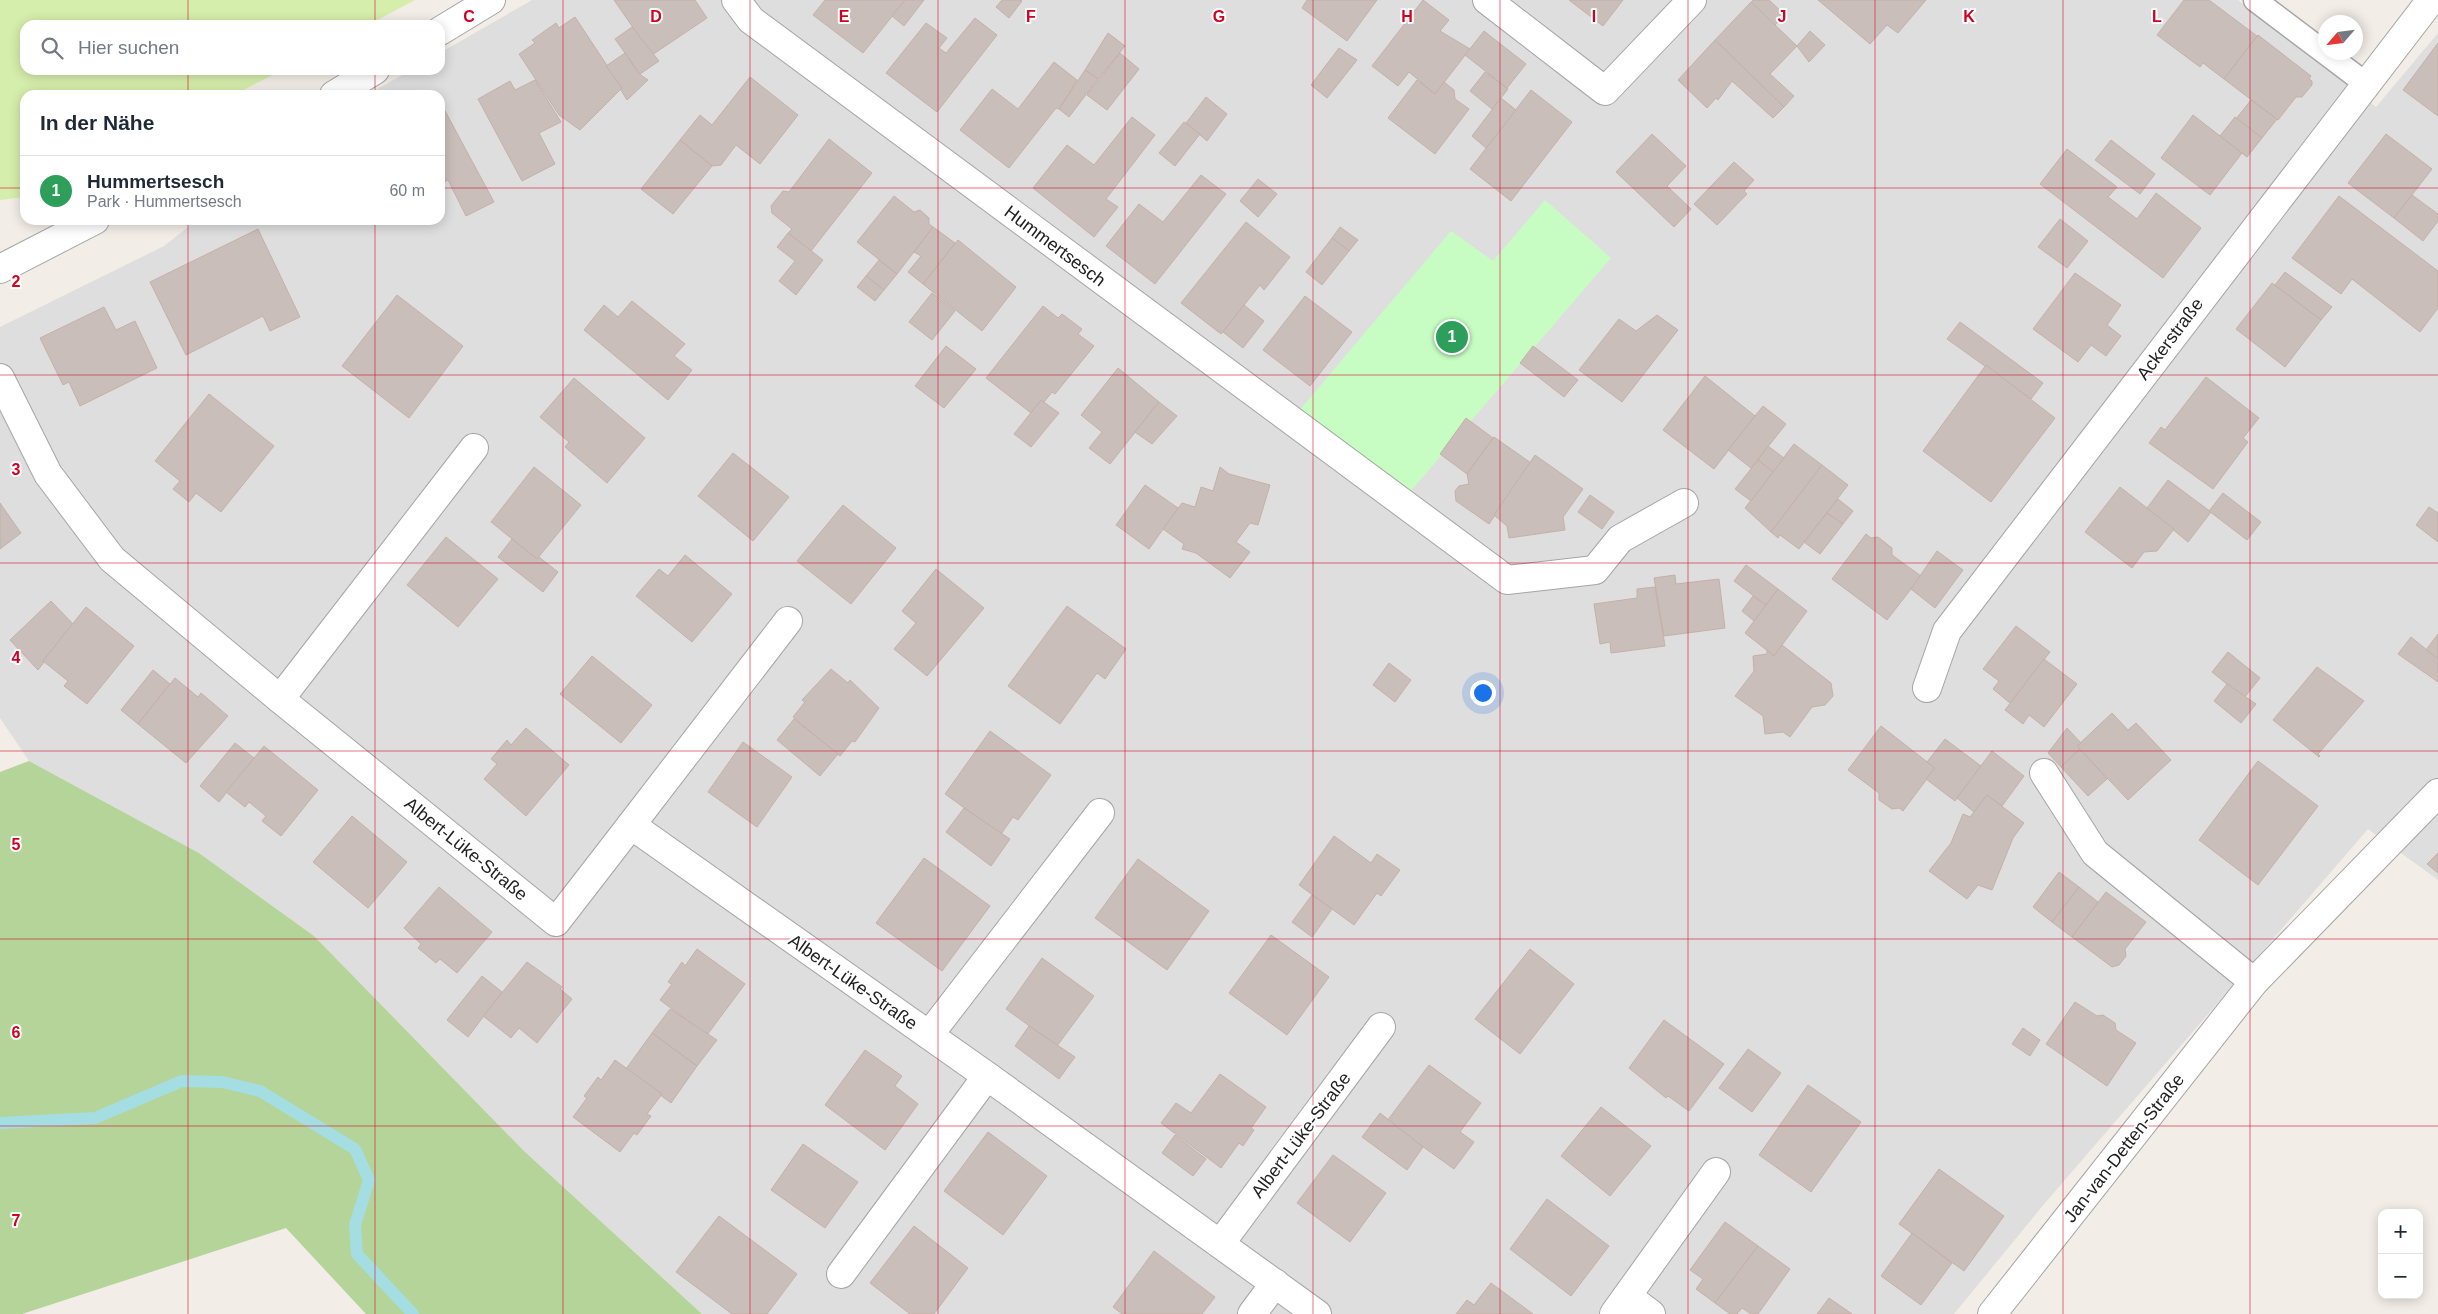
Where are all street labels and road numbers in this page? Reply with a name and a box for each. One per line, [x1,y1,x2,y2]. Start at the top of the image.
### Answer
street label: Hummertsesch [1001,202,1109,290]
street label: Ackerstraße [2133,294,2207,384]
street label: Albert-Lüke-Straße [401,793,531,905]
street label: Albert-Lüke-Straße [785,930,921,1034]
street label: Albert-Lüke-Straße [1247,1068,1355,1202]
street label: Jan-van-Detten-Straße [2060,1070,2188,1226]

